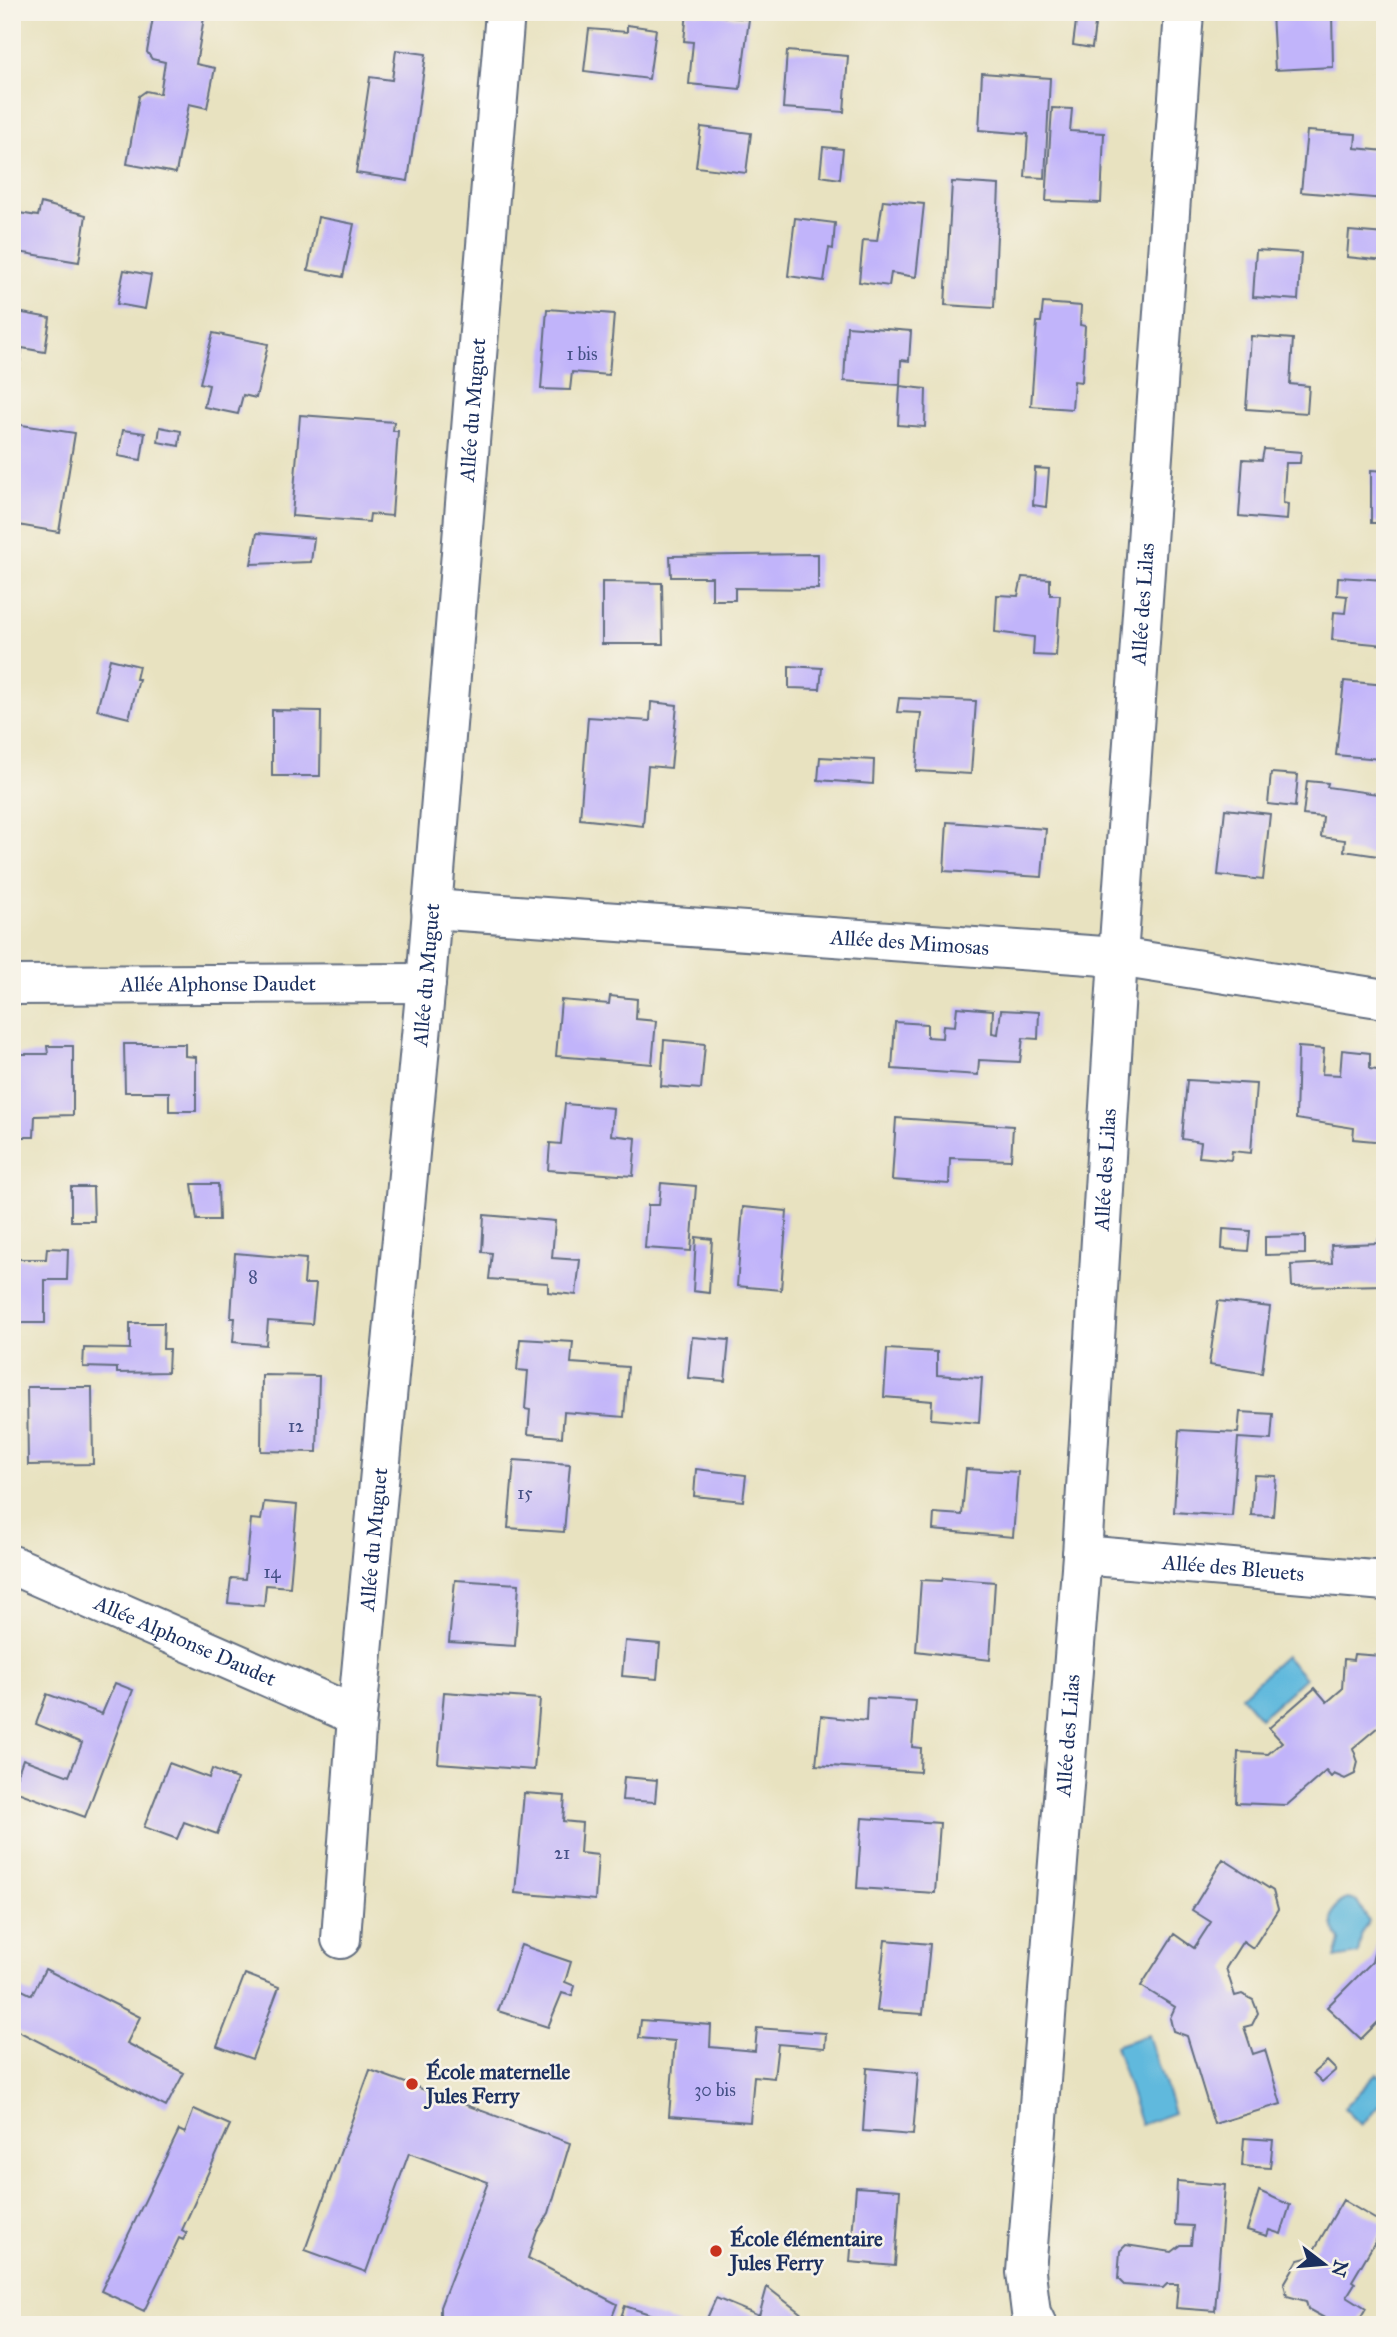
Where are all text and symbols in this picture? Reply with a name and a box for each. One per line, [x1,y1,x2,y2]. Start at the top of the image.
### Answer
street label: Allée du Muguet [454,336,491,483]
house number: 1 bis [566,343,598,365]
street label: Allée des Lilas [1125,542,1160,667]
street label: Allée du Muguet [407,902,445,1049]
street label: Allée des Mimosas [829,924,990,961]
street label: Allée Alphonse Daudet [119,971,316,997]
street label: Allée des Lilas [1088,1108,1122,1233]
house number: 8 [248,1266,258,1288]
house number: 12 [288,1415,304,1437]
street label: Allée du Muguet [354,1466,393,1613]
house number: 15 [517,1482,533,1504]
street label: Allée des Bleuets [1160,1549,1305,1587]
house number: 14 [263,1561,282,1583]
street label: Allée Alphonse Daudet [89,1589,281,1692]
street label: Allée des Lilas [1050,1673,1086,1798]
house number: 21 [554,1842,570,1864]
place label: École maternelle Jules Ferry [423,2058,570,2110]
marker: École maternelle Jules Ferry [404,2076,420,2092]
house number: 30 bis [694,2079,736,2101]
place label: École élémentaire Jules Ferry [727,2225,883,2277]
north arrow [1288,2228,1358,2298]
marker: École élémentaire Jules Ferry [708,2243,724,2259]
text: N [1327,2258,1353,2279]

